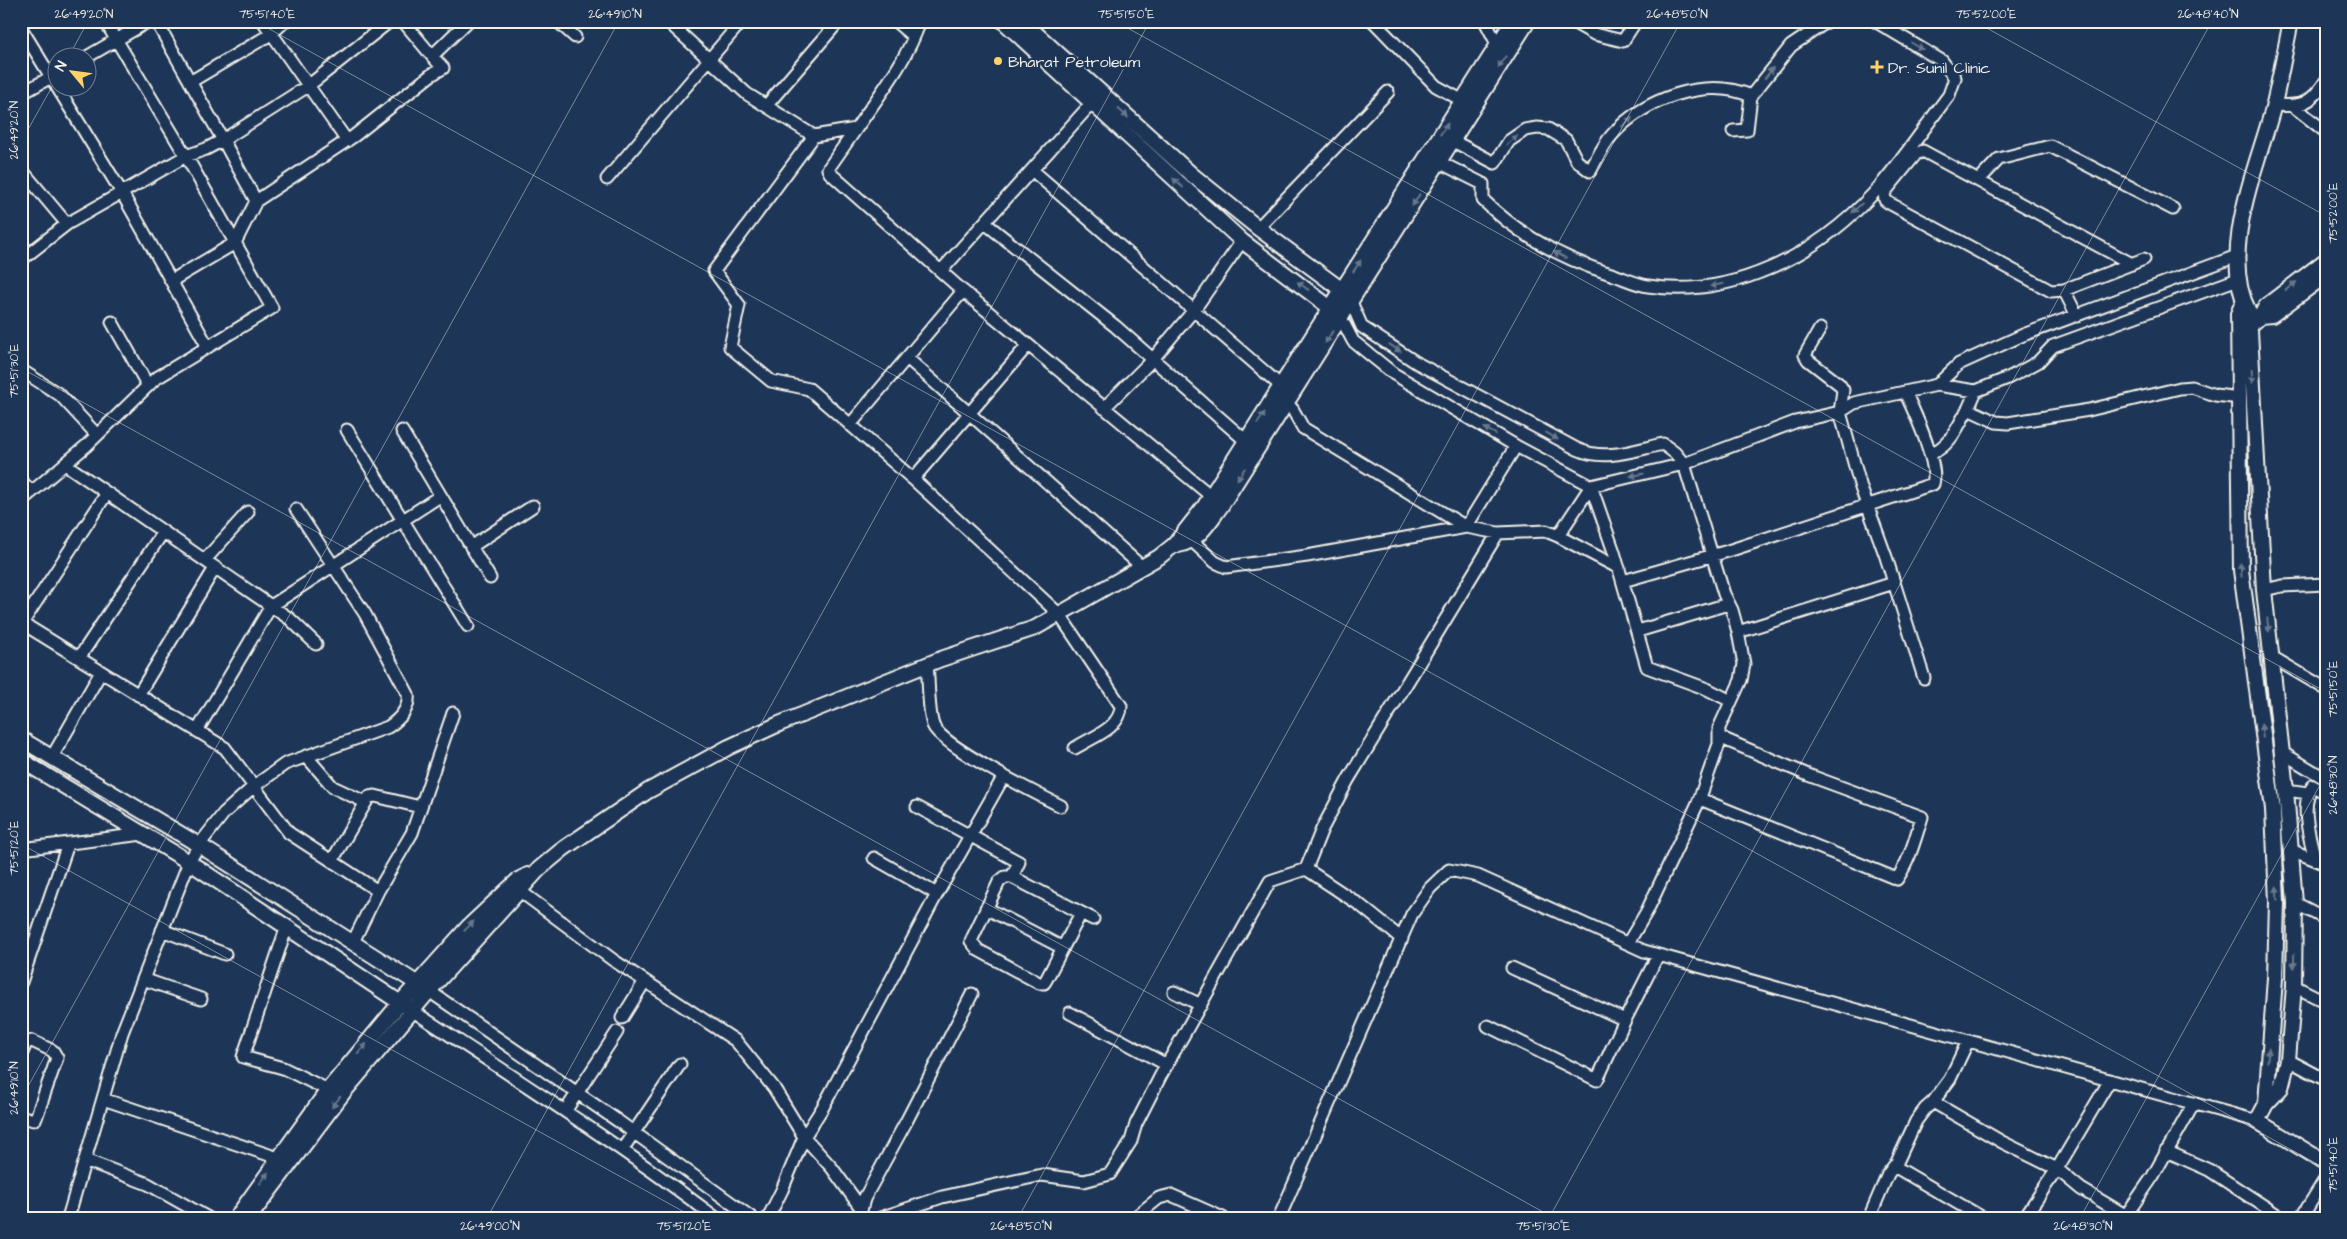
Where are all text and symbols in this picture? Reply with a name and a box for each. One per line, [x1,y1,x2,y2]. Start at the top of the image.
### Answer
text: 26°49'20"N [55,6,114,23]
text: 75°51'40"E [239,6,295,23]
text: 26°49'10"N [588,6,642,23]
text: 75°51'50"E [1098,6,1154,23]
text: 26°48'50"N [1646,6,1708,23]
text: 75°52'00"E [1956,6,2016,23]
text: 26°48'40"N [2177,6,2239,23]
one-way arrow [1910,42,1923,51]
north arrow [48,48,98,98]
place label: Bharat Petroleum [1008,51,1141,73]
marker: Bharat Petroleum [992,55,1004,67]
one-way arrow [1498,56,1507,69]
text: N [51,57,72,75]
place label: Dr. Sunil Clinic [1888,57,1990,79]
marker: Dr. Sunil Clinic [1870,60,1884,74]
one-way arrow [1764,67,1775,80]
text: 26°49'20"N [6,100,23,159]
one-way arrow [1117,107,1129,118]
one-way arrow [1621,116,1634,127]
one-way arrow [1440,123,1449,136]
one-way arrow [1506,135,1519,146]
one-way arrow [1173,177,1185,189]
text: 75°52'00"E [2325,183,2342,243]
one-way arrow [1411,193,1420,207]
one-way arrow [1851,202,1863,214]
one-way arrow [1553,251,1568,259]
one-way arrow [1352,260,1362,273]
one-way arrow [1297,281,1310,292]
one-way arrow [1708,281,1724,289]
one-way arrow [2284,281,2297,292]
one-way arrow [1324,331,1333,344]
text: 75°51'30"E [6,344,23,398]
one-way arrow [1388,344,1401,353]
one-way arrow [2248,368,2256,384]
one-way arrow [1256,412,1265,425]
one-way arrow [1483,426,1497,435]
one-way arrow [1545,431,1558,440]
one-way arrow [1237,468,1246,481]
one-way arrow [1629,472,1645,480]
one-way arrow [2237,562,2245,578]
one-way arrow [2264,617,2272,633]
text: 75°51'50"E [2325,661,2342,717]
one-way arrow [2257,723,2265,739]
text: 26°48'30"N [2325,755,2342,814]
text: 75°51'20"E [6,821,23,875]
one-way arrow [2272,885,2280,901]
one-way arrow [463,920,475,932]
one-way arrow [2290,953,2298,969]
one-way arrow [357,1042,368,1055]
one-way arrow [2264,1047,2272,1063]
text: 26°49'10"N [6,1061,23,1115]
one-way arrow [331,1095,342,1108]
text: 75°51'40"E [2325,1137,2342,1193]
one-way arrow [259,1171,269,1185]
text: 26°49'00"N [460,1218,520,1235]
text: 75°51'20"E [657,1218,711,1235]
text: 26°48'50"N [990,1218,1052,1235]
text: 75°51'30"E [1516,1218,1570,1235]
text: 26°48'30"N [2054,1218,2113,1235]

